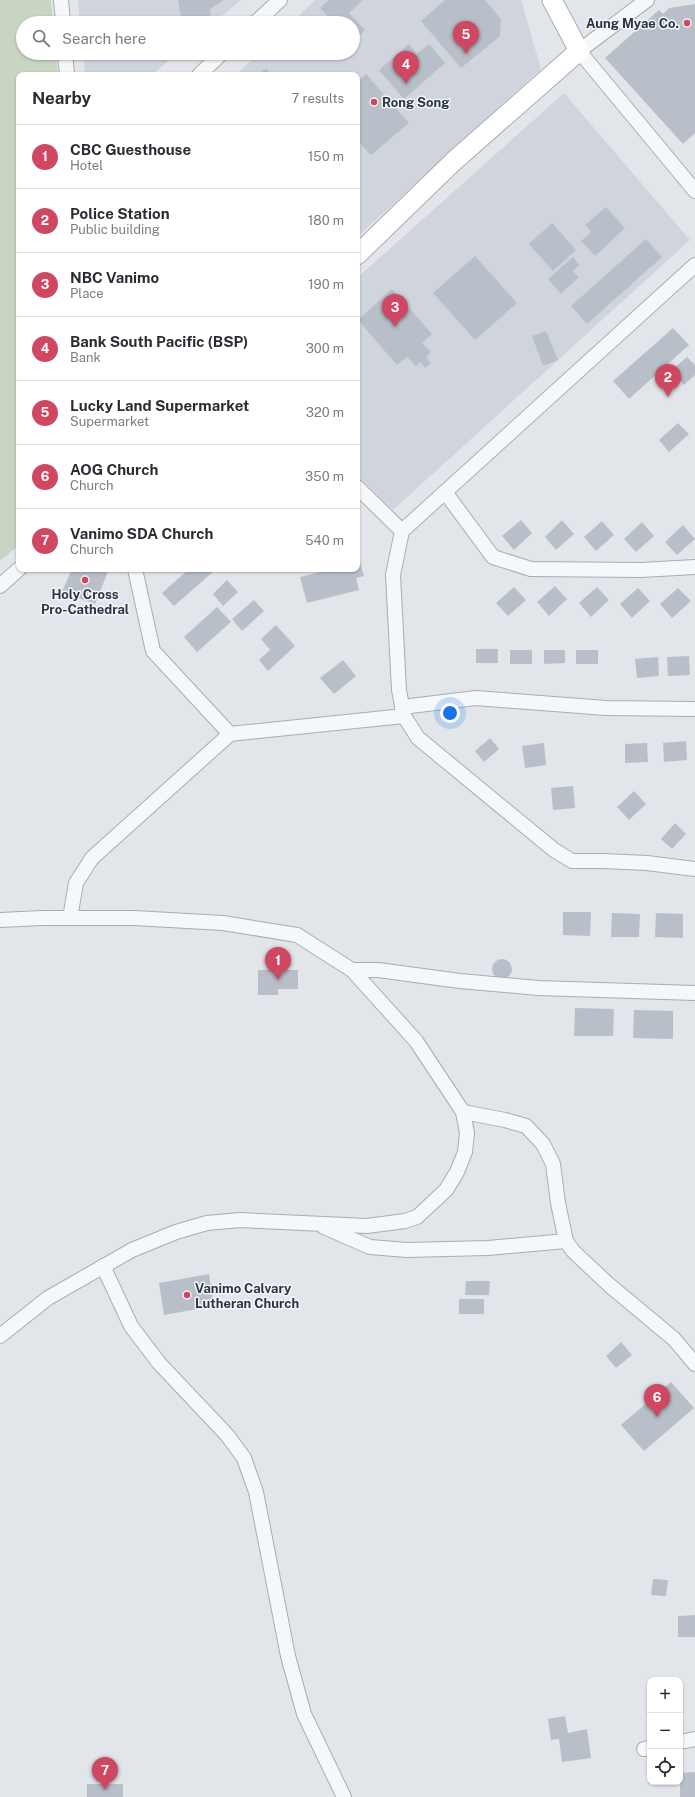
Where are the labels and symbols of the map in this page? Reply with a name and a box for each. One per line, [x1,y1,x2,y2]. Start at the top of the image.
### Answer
place label: Aung Myae Co. [586,16,679,31]
marker: Aung Myae Co. [682,18,692,28]
pin: 5 [453,21,479,54]
pin: 4 [393,51,419,84]
place label: Rong Song [382,95,449,110]
marker: Rong Song [369,97,379,107]
pin: 3 [382,294,408,327]
pin: 2 [655,364,681,397]
marker: Holy Cross Pro-Cathedral [80,575,90,585]
place label: Holy Cross Pro-Cathedral [41,587,129,617]
your location [440,703,460,723]
pin: 1 [265,947,291,980]
place label: Vanimo Calvary Lutheran Church [195,1281,299,1311]
marker: Vanimo Calvary Lutheran Church [182,1290,192,1300]
pin: 6 [644,1384,670,1417]
pin: 7 [92,1757,118,1790]

